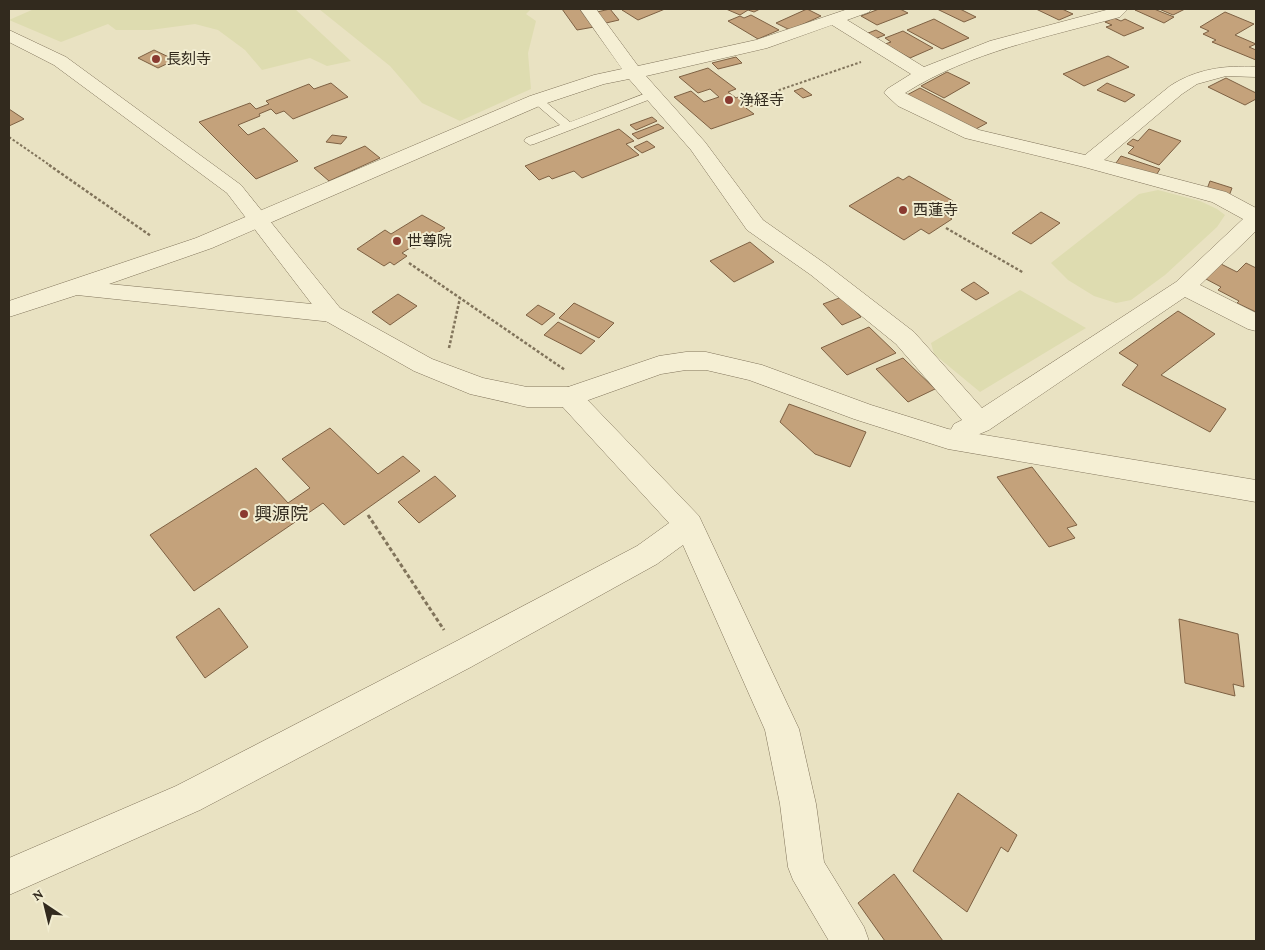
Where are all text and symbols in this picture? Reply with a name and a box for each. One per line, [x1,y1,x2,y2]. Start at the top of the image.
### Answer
place label: 長刻寺 [166,51,211,67]
marker: 長刻寺 [150,53,162,65]
place label: 浄経寺 [739,92,784,108]
marker: 浄経寺 [723,94,735,106]
place label: 西蓮寺 [913,202,958,218]
marker: 西蓮寺 [897,204,909,216]
place label: 世尊院 [407,233,452,249]
marker: 世尊院 [391,235,403,247]
place label: 興源院 [254,504,308,524]
marker: 興源院 [238,508,250,520]
north arrow [20,880,70,930]
text: N [29,885,46,904]

